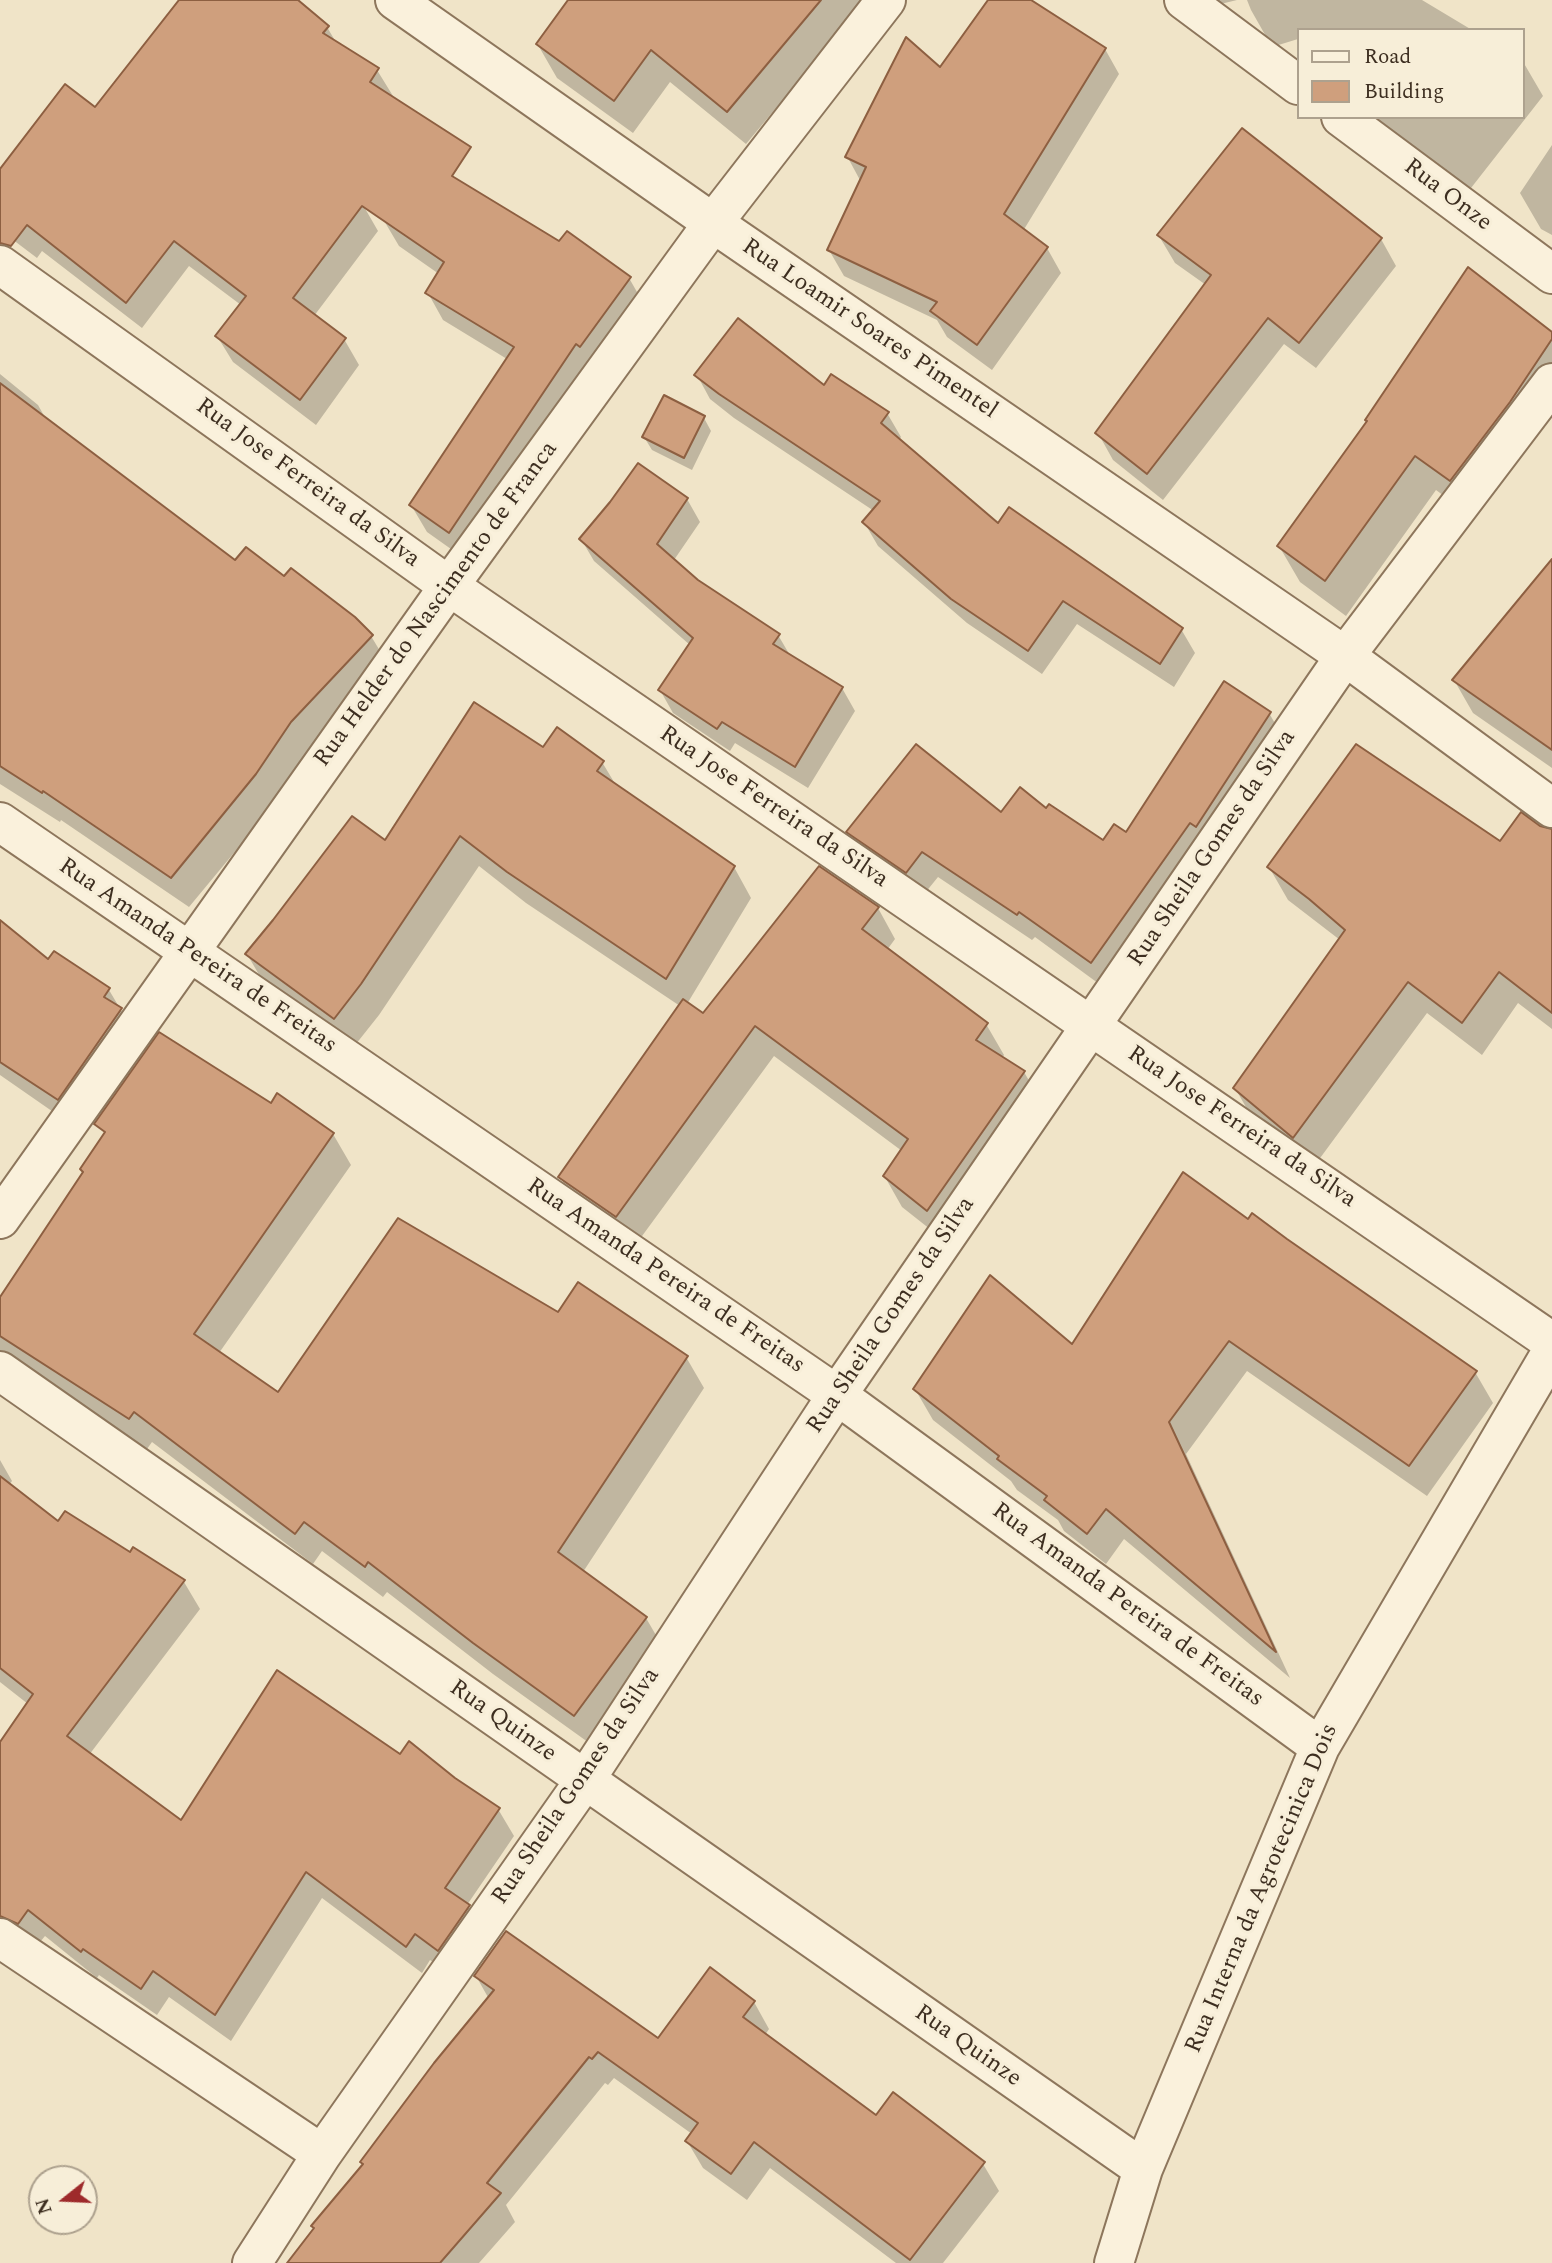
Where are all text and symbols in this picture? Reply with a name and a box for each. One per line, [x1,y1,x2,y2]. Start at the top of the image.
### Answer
legend [1296,28,1524,119]
text: Road [1364,41,1411,73]
text: Building [1364,76,1444,108]
street label: Rua Onze [1397,153,1497,239]
street label: Rua Loamir Soares Pimentel [736,234,1002,426]
street label: Rua Jose Ferreira da Silva [189,393,425,575]
street label: Rua Helder do Nascimento de Franca [309,437,565,773]
street label: Rua Jose Ferreira da Silva [653,721,893,895]
street label: Rua Sheila Gomes da Silva [1123,725,1303,973]
street label: Rua Amanda Pereira de Freitas [52,853,342,1061]
street label: Rua Jose Ferreira da Silva [1121,1041,1361,1215]
street label: Rua Amanda Pereira de Freitas [520,1173,810,1381]
street label: Rua Sheila Gomes da Silva [802,1192,982,1440]
street label: Rua Amanda Pereira de Freitas [985,1498,1269,1714]
street label: Rua Sheila Gomes da Silva [487,1663,667,1911]
street label: Rua Quinze [443,1675,561,1769]
street label: Rua Interna da Agrotecinica Dois [1180,1720,1346,2058]
street label: Rua Quinze [908,2000,1026,2094]
north arrow [28,2165,98,2235]
text: N [28,2194,61,2218]

